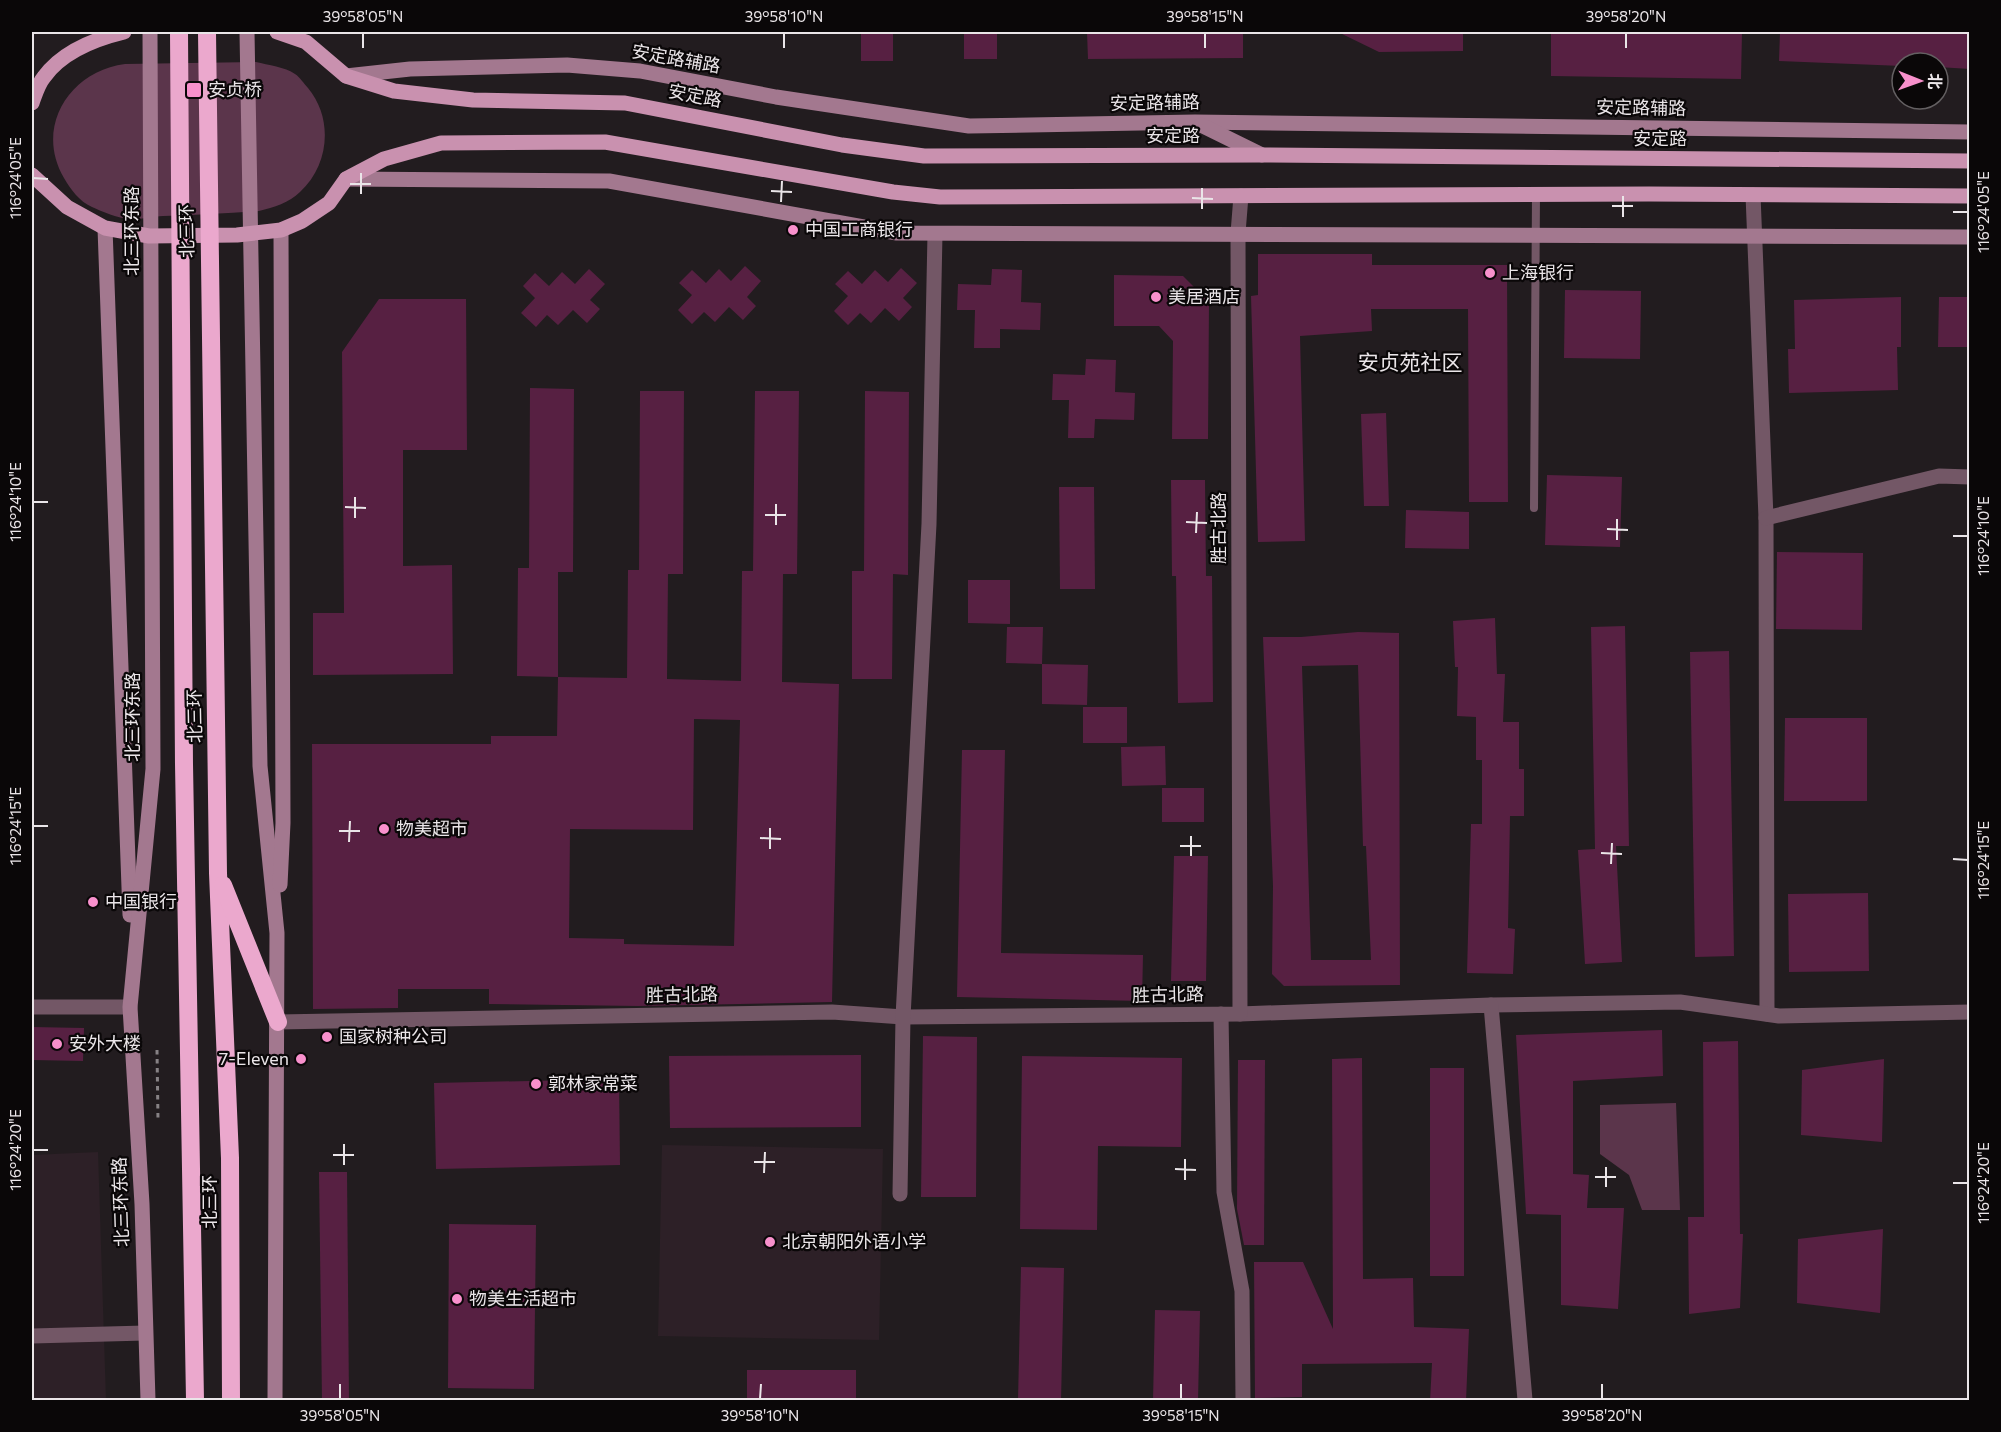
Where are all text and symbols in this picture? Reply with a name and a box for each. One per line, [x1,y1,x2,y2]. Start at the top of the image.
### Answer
text: 39°58'05"N [323,7,403,25]
text: 39°58'10"N [745,7,823,25]
text: 39°58'15"N [1166,7,1244,25]
text: 39°58'20"N [1586,7,1666,25]
street label: 安定路辅路 [630,39,722,77]
north arrow [1890,51,1950,111]
text: 北 [1926,73,1945,89]
place label: 安贞桥 [208,78,262,100]
street label: 安定路 [667,79,724,111]
marker: 安贞桥 [185,81,203,99]
street label: 安定路辅路 [1110,90,1200,114]
street label: 安定路辅路 [1596,95,1686,119]
street label: 安定路 [1146,124,1200,146]
street label: 安定路 [1633,127,1687,149]
text: 116°24'05"E [6,137,24,219]
text: 116°24'05"E [1974,171,1992,253]
street label: 北三环东路 [120,186,142,276]
street label: 北三环 [175,204,197,258]
place label: 中国工商银行 [805,218,913,240]
marker: 中国工商银行 [786,223,800,237]
place label: 上海银行 [1502,261,1574,283]
marker: 上海银行 [1483,266,1497,280]
place label: 美居酒店 [1168,285,1240,307]
marker: 美居酒店 [1149,290,1163,304]
district label: 安贞苑社区 [1358,349,1463,374]
text: 116°24'10"E [6,462,24,542]
street label: 胜古北路 [1207,492,1229,564]
text: 116°24'10"E [1974,496,1992,576]
street label: 北三环东路 [121,672,143,762]
street label: 北三环 [183,689,205,743]
text: 116°24'15"E [6,787,24,865]
place label: 物美超市 [396,817,468,839]
text: 116°24'15"E [1974,821,1992,899]
marker: 物美超市 [377,822,391,836]
place label: 中国银行 [105,890,177,912]
marker: 中国银行 [86,895,100,909]
street label: 胜古北路 [646,982,718,1006]
street label: 胜古北路 [1132,982,1204,1006]
place label: 国家树种公司 [339,1025,447,1047]
marker: 国家树种公司 [320,1030,334,1044]
place label: 安外大楼 [69,1032,141,1054]
marker: 安外大楼 [50,1037,64,1051]
place label: 7-Eleven [219,1047,289,1069]
marker: 7-Eleven [294,1052,308,1066]
place label: 郭林家常菜 [548,1072,638,1094]
marker: 郭林家常菜 [529,1077,543,1091]
text: 116°24'20"E [6,1109,24,1191]
text: 116°24'20"E [1974,1142,1992,1224]
street label: 北三环东路 [107,1157,133,1247]
street label: 北三环 [198,1175,220,1229]
place label: 北京朝阳外语小学 [782,1230,926,1252]
marker: 北京朝阳外语小学 [763,1235,777,1249]
place label: 物美生活超市 [469,1287,577,1309]
marker: 物美生活超市 [450,1292,464,1306]
text: 39°58'05"N [300,1406,380,1424]
text: 39°58'10"N [721,1406,799,1424]
text: 39°58'15"N [1142,1406,1220,1424]
text: 39°58'20"N [1562,1406,1642,1424]

